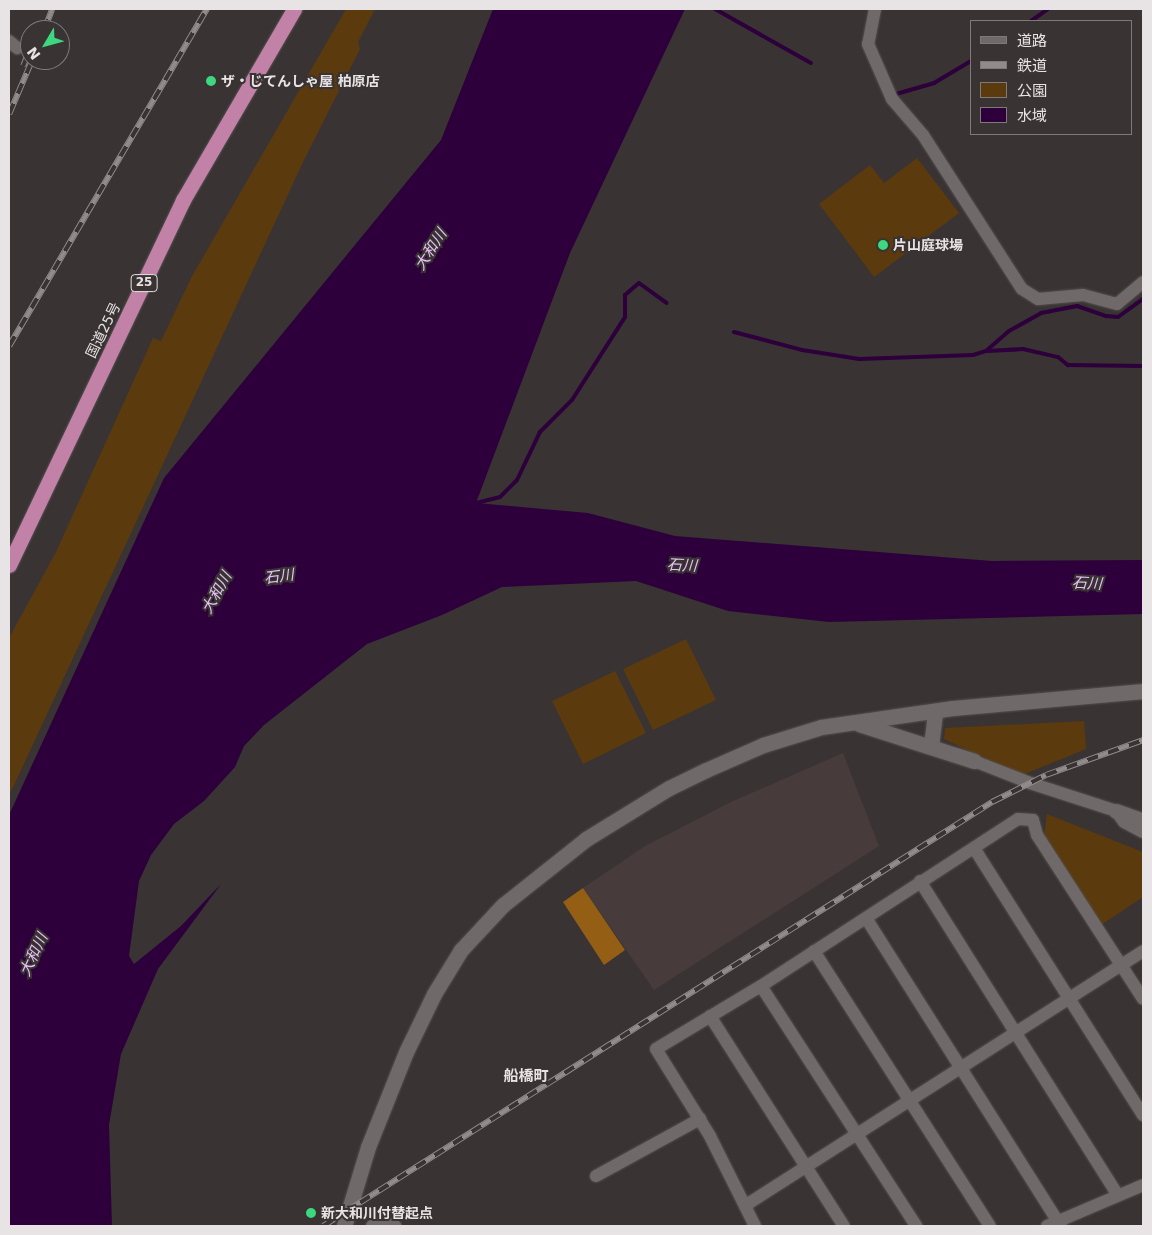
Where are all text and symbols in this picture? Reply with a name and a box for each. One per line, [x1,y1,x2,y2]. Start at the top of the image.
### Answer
north arrow [20,20,70,70]
legend [970,20,1132,135]
text: 道路 [1017,32,1047,50]
text: N [24,44,44,63]
text: 鉄道 [1017,57,1047,75]
place label: ザ・じてんしゃ屋 柏原店 [221,73,380,89]
marker: ザ・じてんしゃ屋 柏原店 [205,75,217,87]
text: 公園 [1017,82,1047,100]
text: 水域 [1017,107,1047,125]
water label: 大和川 [411,226,451,274]
place label: 片山庭球場 [893,237,963,253]
marker: 片山庭球場 [877,239,889,251]
road number: 25 [130,274,158,292]
street label: 国道25号 [82,299,124,361]
water label: 石川 [667,556,697,576]
water label: 石川 [263,566,295,588]
water label: 大和川 [198,569,236,617]
water label: 石川 [1072,574,1102,594]
water label: 大和川 [16,931,52,979]
district label: 船橋町 [504,1068,548,1086]
place label: 新大和川付替起点 [321,1205,433,1221]
marker: 新大和川付替起点 [305,1207,317,1219]

